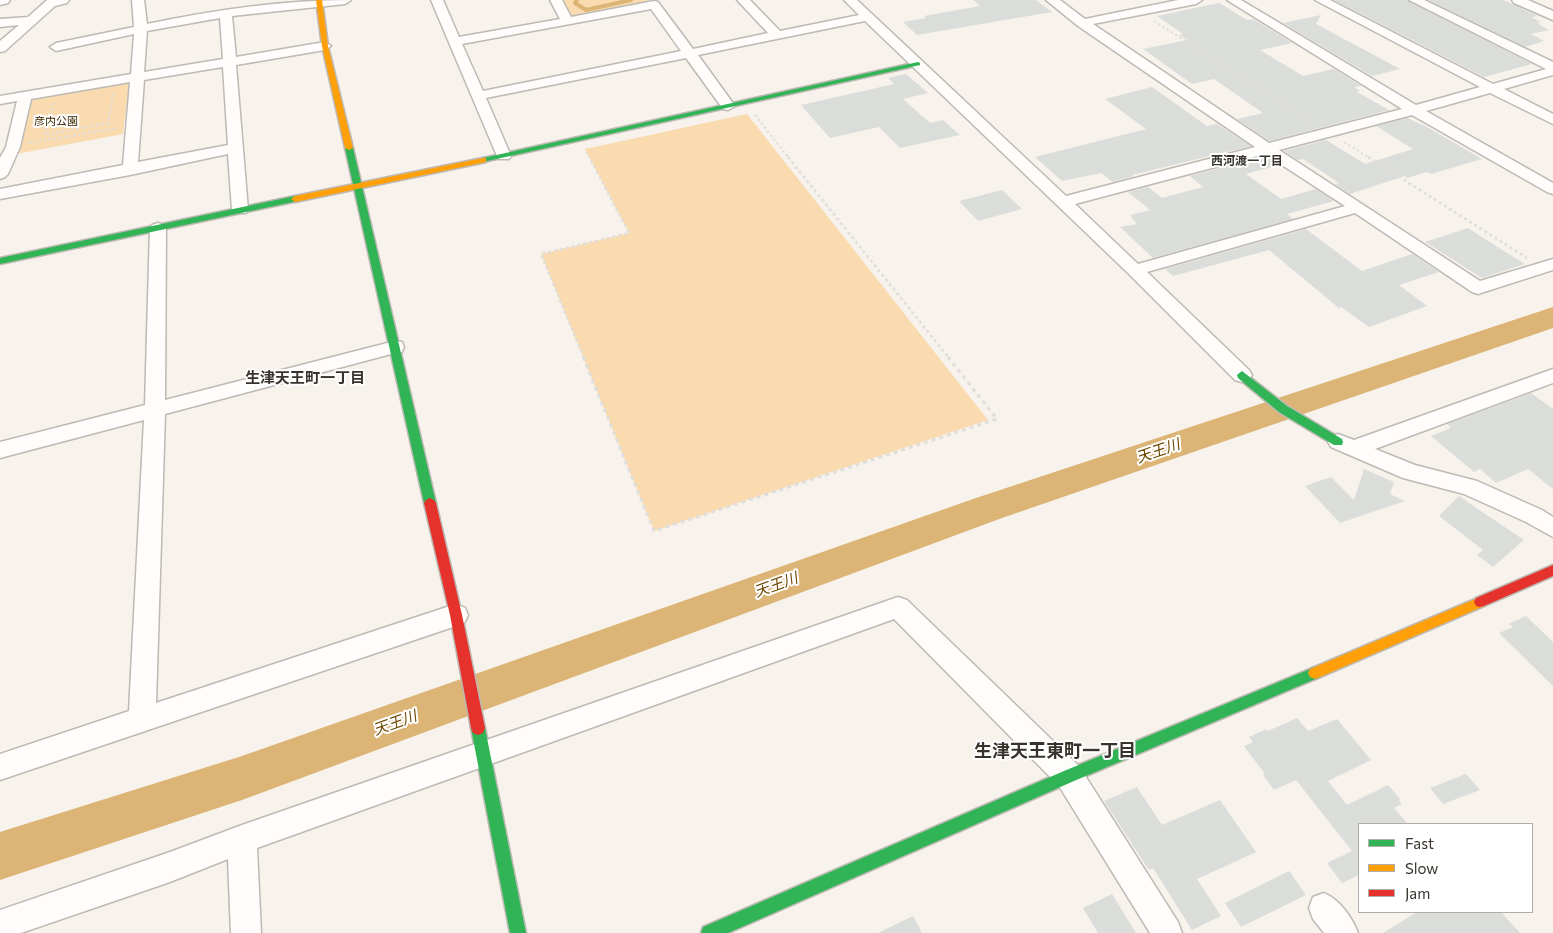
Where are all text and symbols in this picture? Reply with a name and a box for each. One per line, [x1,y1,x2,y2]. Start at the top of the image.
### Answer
park label: 彦内公園 [34,114,78,128]
district label: 西河渡一丁目 [1211,154,1283,168]
district label: 生津天王町一丁目 [245,369,365,387]
water label: 天王川 [1134,435,1182,467]
water label: 天王川 [752,569,800,601]
water label: 天王川 [371,707,419,739]
district label: 生津天王東町一丁目 [974,740,1136,762]
legend [1358,823,1533,913]
text: Fast [1405,834,1434,852]
text: Slow [1405,859,1438,877]
text: Jam [1405,884,1430,902]

